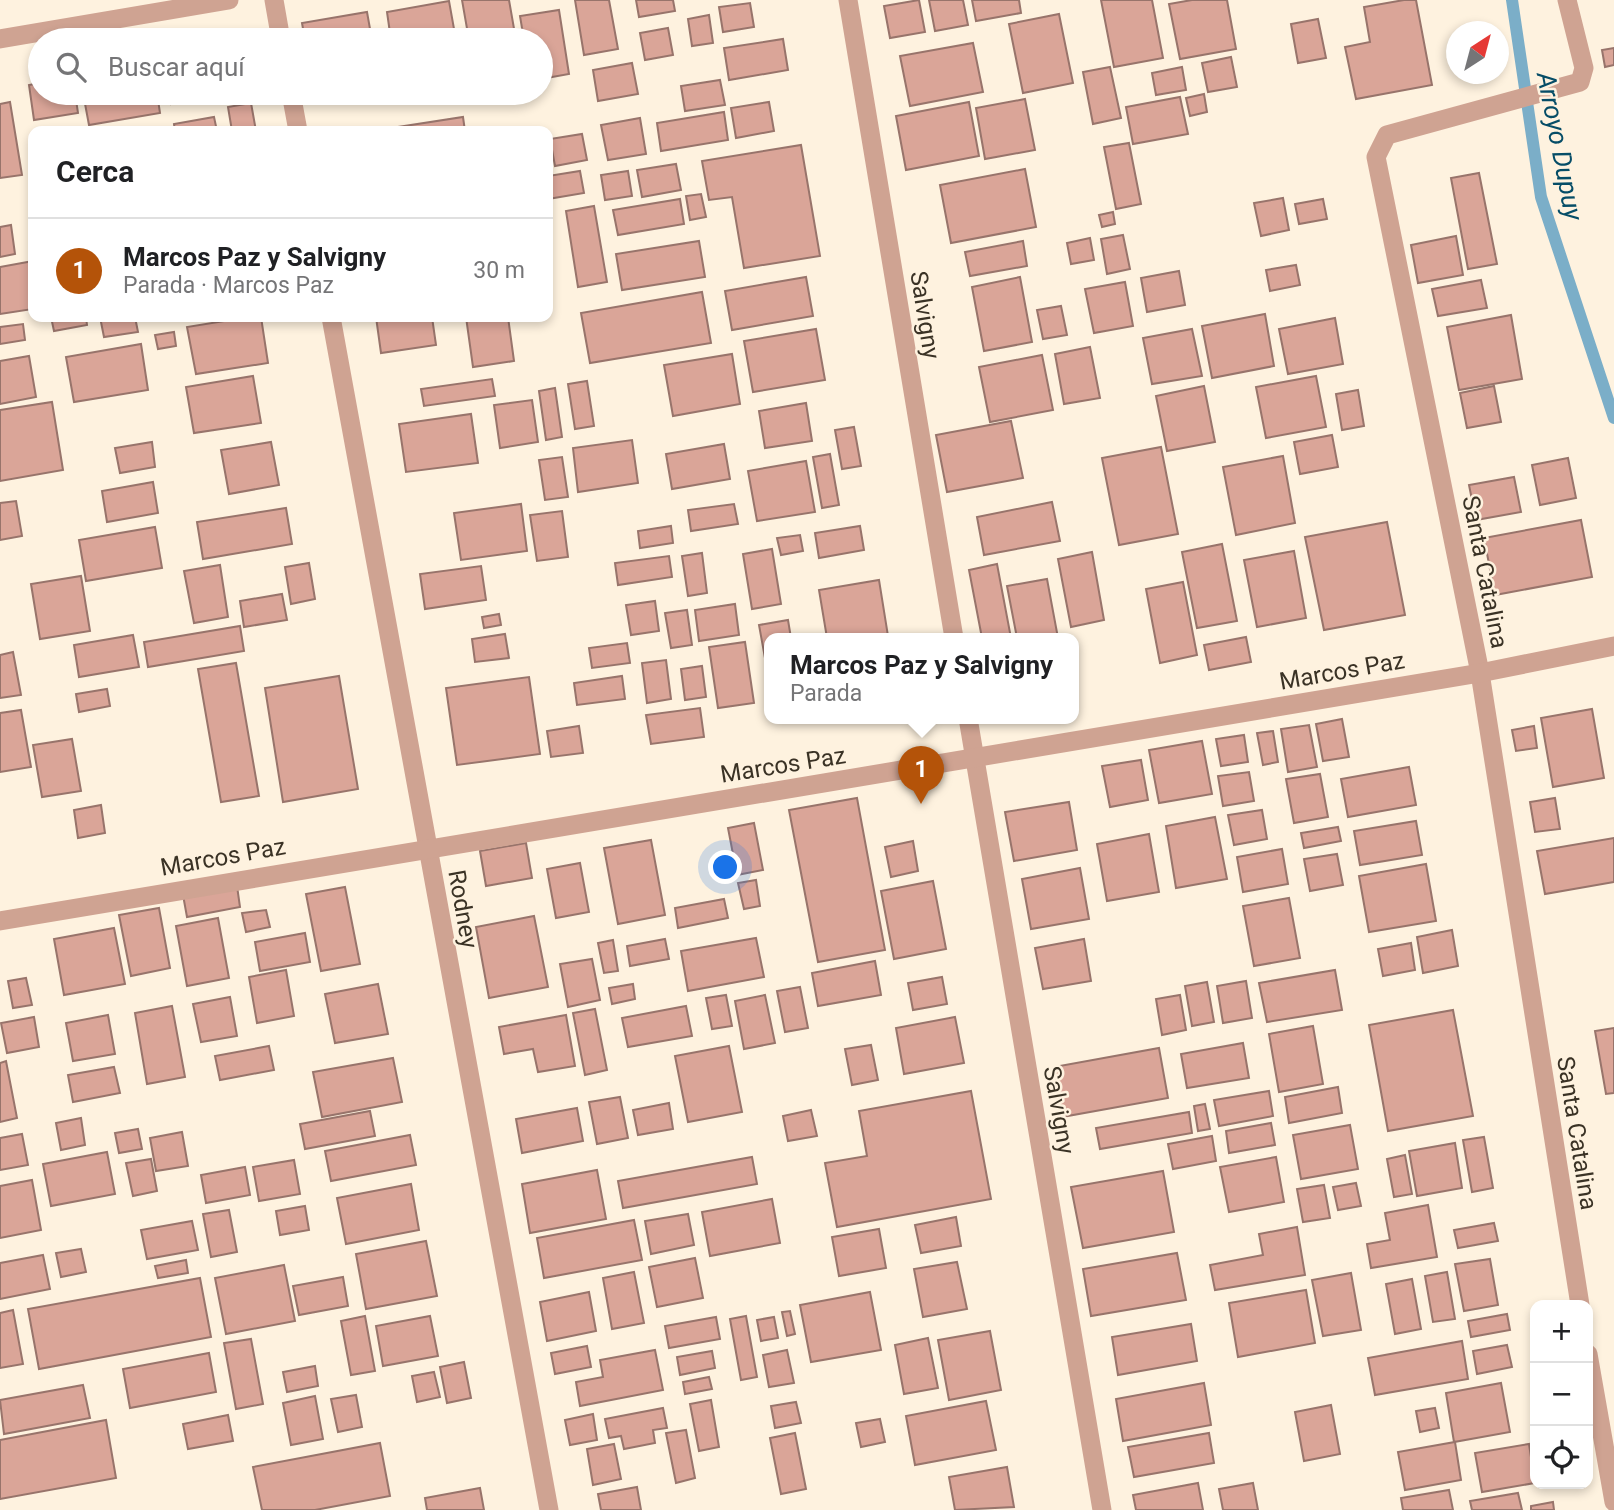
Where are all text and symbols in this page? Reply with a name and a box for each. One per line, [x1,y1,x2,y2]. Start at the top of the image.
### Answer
north arrow [1446,21,1509,84]
search box [28,28,553,105]
icon: search [52,48,90,86]
text: Buscar aquí [108,52,245,82]
water label: Arroyo Dupuy [1531,67,1589,224]
text: Cerca [56,154,134,189]
text: Marcos Paz y Salvigny [123,242,386,272]
text: 1 [72,257,86,284]
text: 30 m [473,257,525,284]
street label: Salvigny [904,269,946,362]
text: Parada · Marcos Paz [123,272,334,299]
street label: Santa Catalina [1456,493,1514,651]
popup [764,633,1079,724]
street label: Marcos Paz [1277,646,1407,696]
text: Marcos Paz y Salvigny [790,650,1053,680]
text: Parada [790,680,862,707]
street label: Marcos Paz [718,741,848,789]
pin: 1 [898,746,944,804]
street label: Marcos Paz [158,832,288,882]
your location [708,850,742,884]
street label: Rodney [442,868,484,951]
street label: Santa Catalina [1551,1054,1603,1212]
street label: Salvigny [1038,1064,1081,1157]
map controls [1530,1300,1593,1489]
button: + [1530,1300,1593,1363]
button: − [1530,1363,1593,1426]
button: locate [1530,1426,1593,1489]

